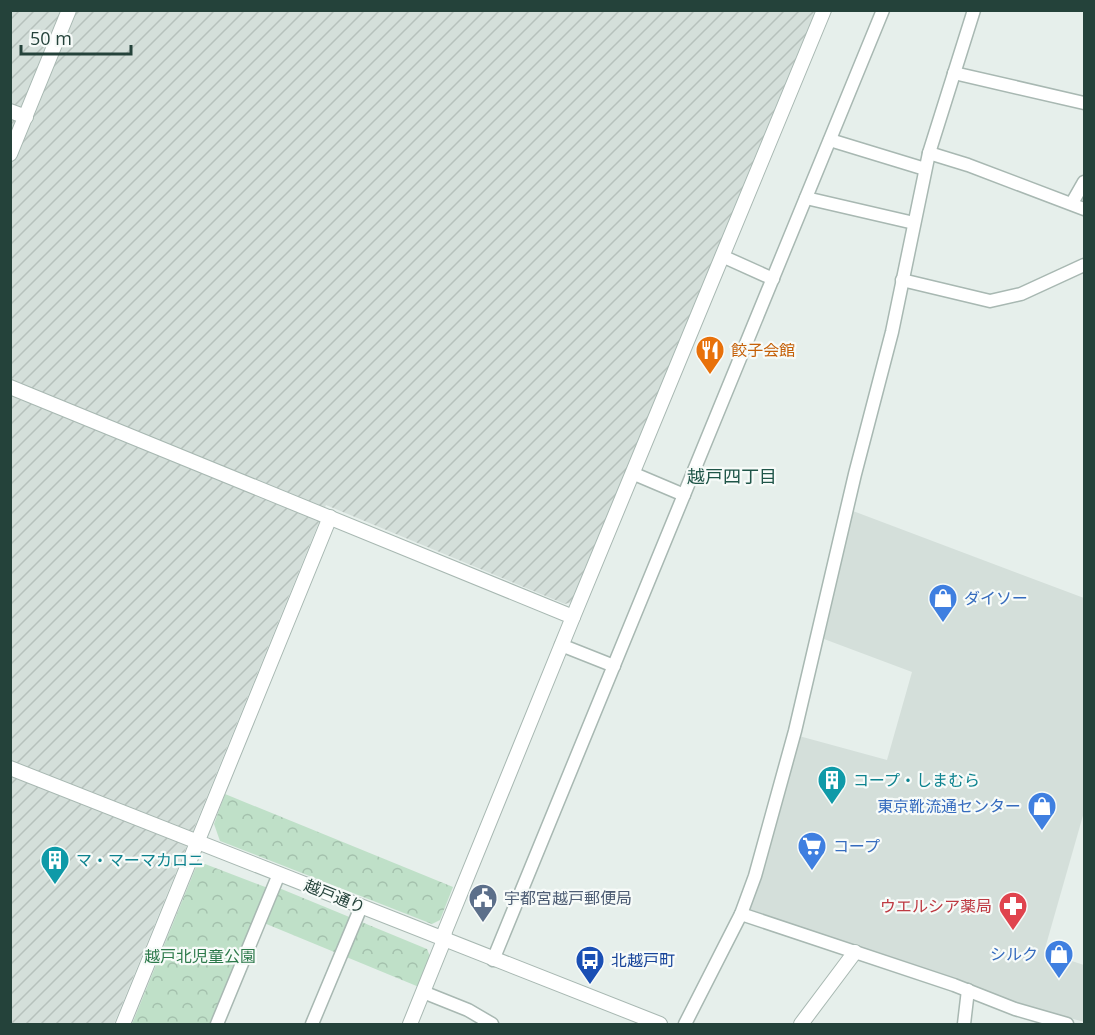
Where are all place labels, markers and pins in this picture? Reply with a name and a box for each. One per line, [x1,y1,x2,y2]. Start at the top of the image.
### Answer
restaurant icon: 餃子会館 [694,334,726,376]
place label: 餃子会館 [731,339,795,361]
shop icon: ダイソー [927,582,959,624]
place label: ダイソー [964,587,1028,609]
building icon: コープ・しまむら [816,764,848,806]
place label: コープ・しまむら [853,769,980,791]
shop icon: 東京靴流通センター [1026,790,1058,832]
place label: 東京靴流通センター [877,795,1021,817]
supermarket icon: コープ [796,830,828,872]
place label: コープ [833,835,880,857]
building icon: マ・マーマカロニ [39,844,71,886]
place label: マ・マーマカロニ [76,849,204,871]
public building icon: 宇都宮越戸郵便局 [467,882,499,924]
place label: 宇都宮越戸郵便局 [504,887,632,909]
pharmacy icon: ウエルシア薬局 [997,890,1029,932]
place label: ウエルシア薬局 [880,895,992,917]
shop icon: シルク [1043,938,1075,980]
place label: シルク [990,943,1038,965]
bus stop icon: 北越戸町 [574,944,606,986]
place label: 北越戸町 [611,949,675,971]

